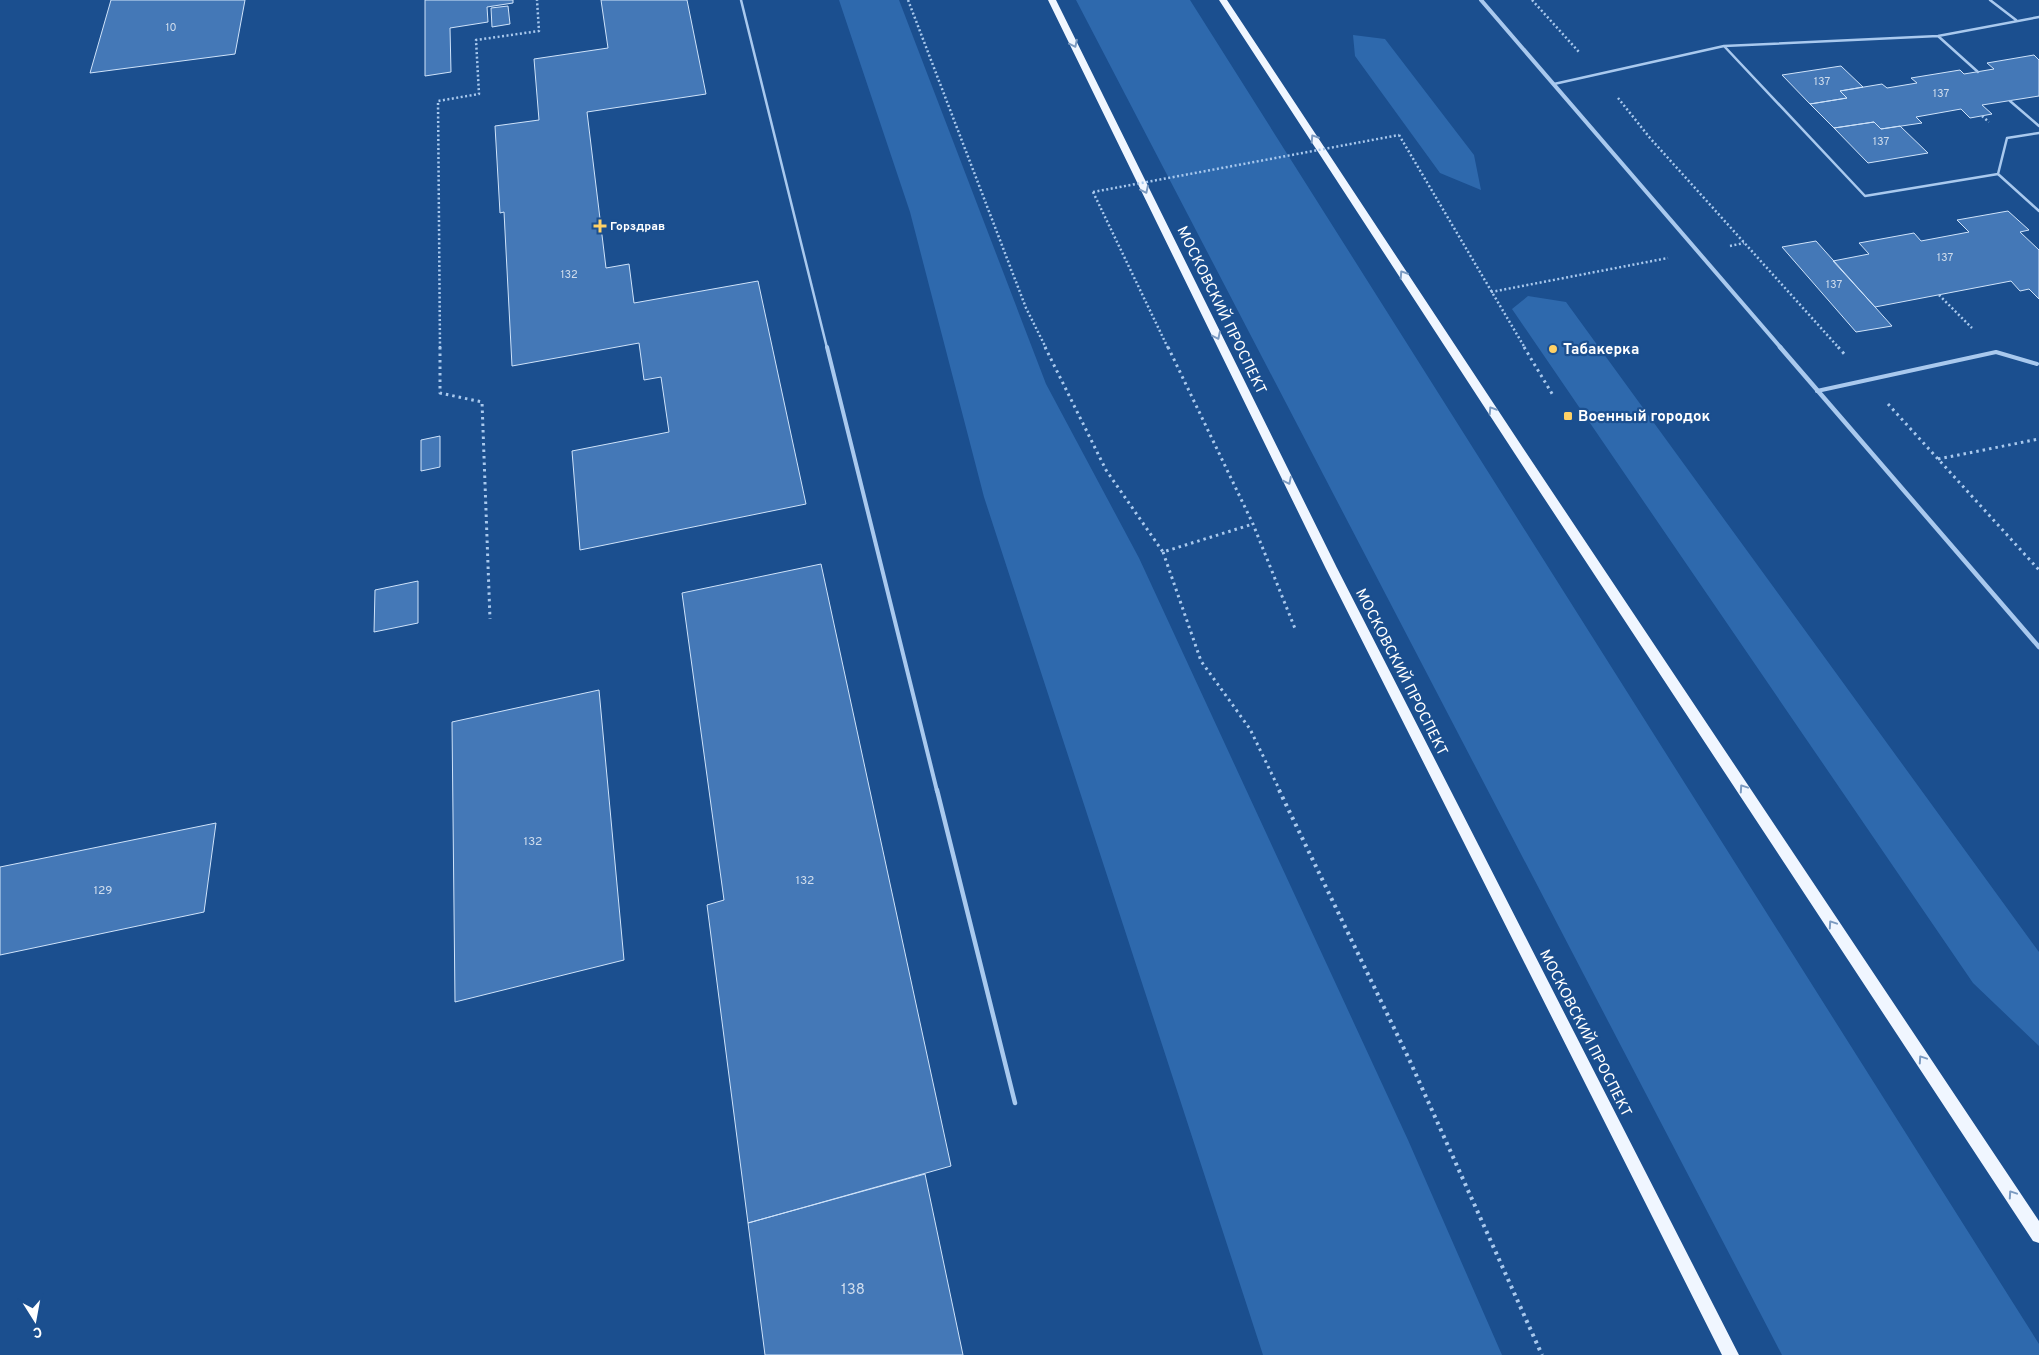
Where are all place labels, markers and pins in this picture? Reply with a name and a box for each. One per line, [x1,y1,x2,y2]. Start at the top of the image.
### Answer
place label: Горздрав [610,219,665,235]
marker: Горздрав [594,220,606,232]
place label: Табакерка [1563,341,1639,360]
marker: Табакерка [1547,343,1559,355]
place label: Военный городок [1578,408,1711,427]
marker: Военный городок [1562,410,1574,422]

